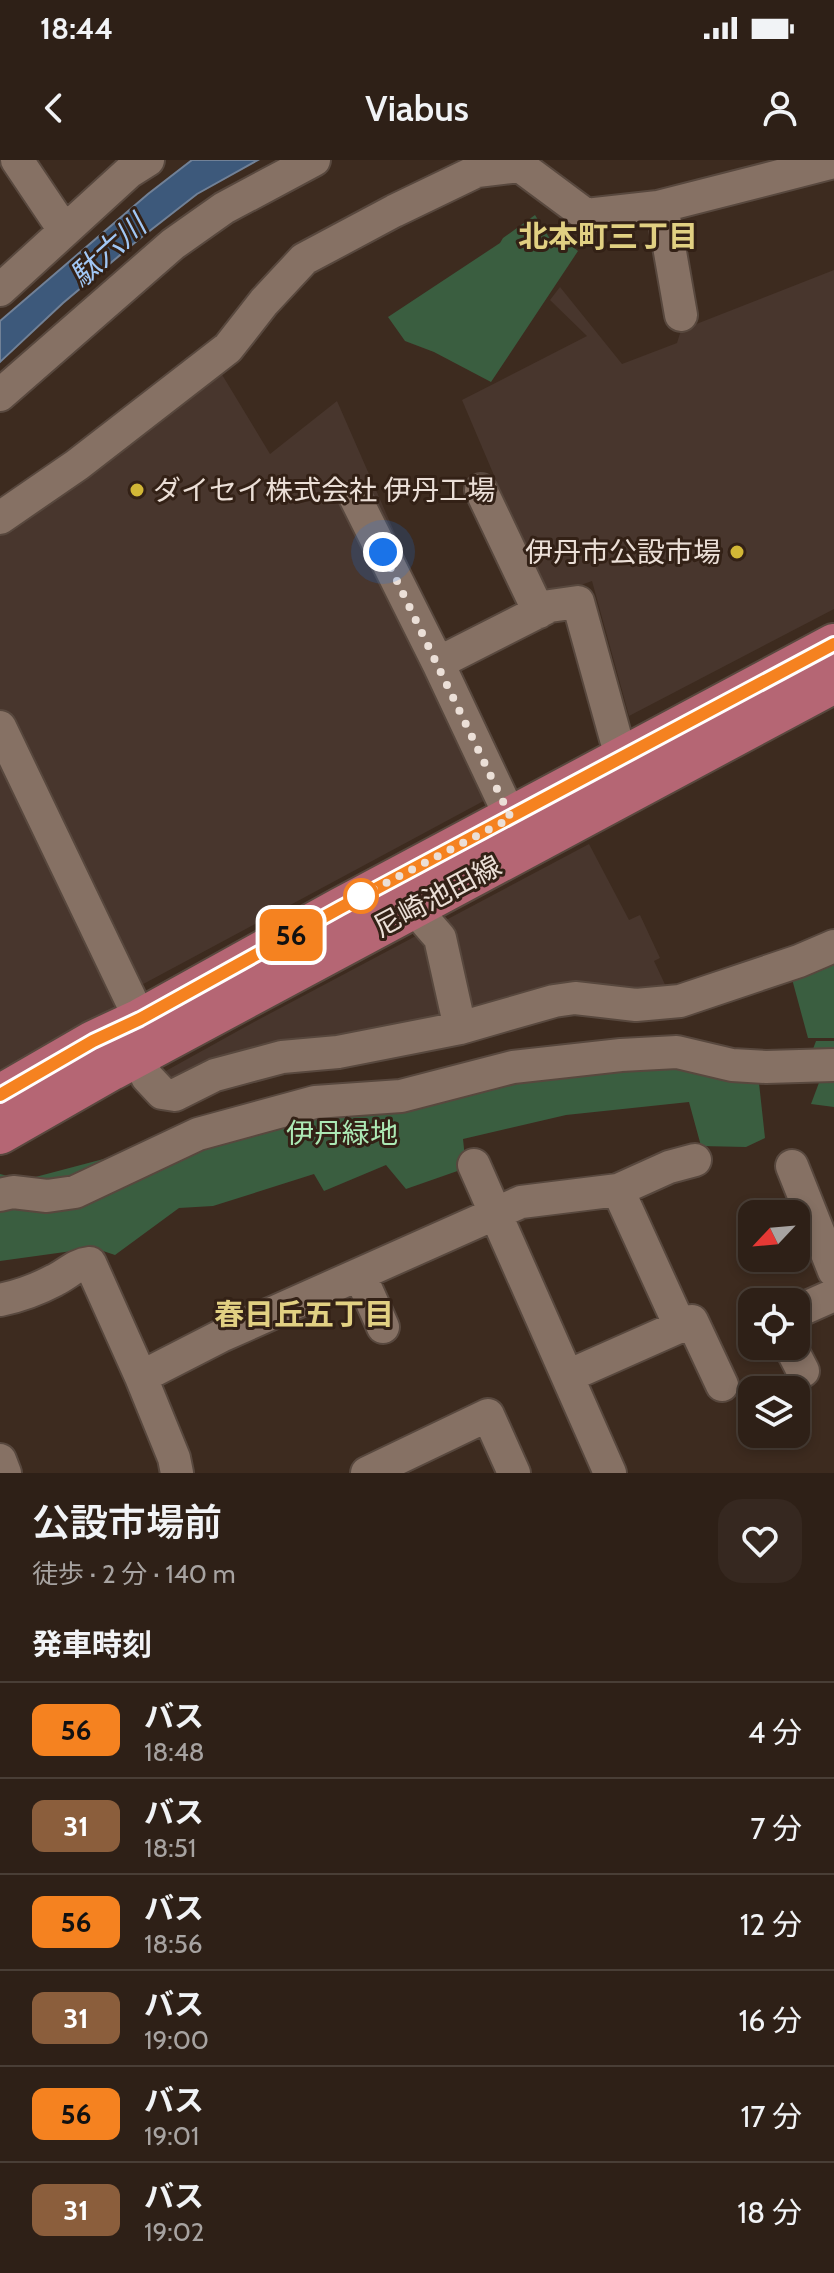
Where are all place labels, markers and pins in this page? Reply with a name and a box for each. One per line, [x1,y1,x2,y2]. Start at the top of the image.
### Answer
place label: ダイセイ株式会社 伊丹工場 [153,473,495,507]
marker: ダイセイ株式会社 伊丹工場 [128,481,146,499]
place label: 伊丹市公設市場 [525,535,721,569]
marker: 伊丹市公設市場 [728,543,746,561]
unlabelled marker [344,879,378,913]

